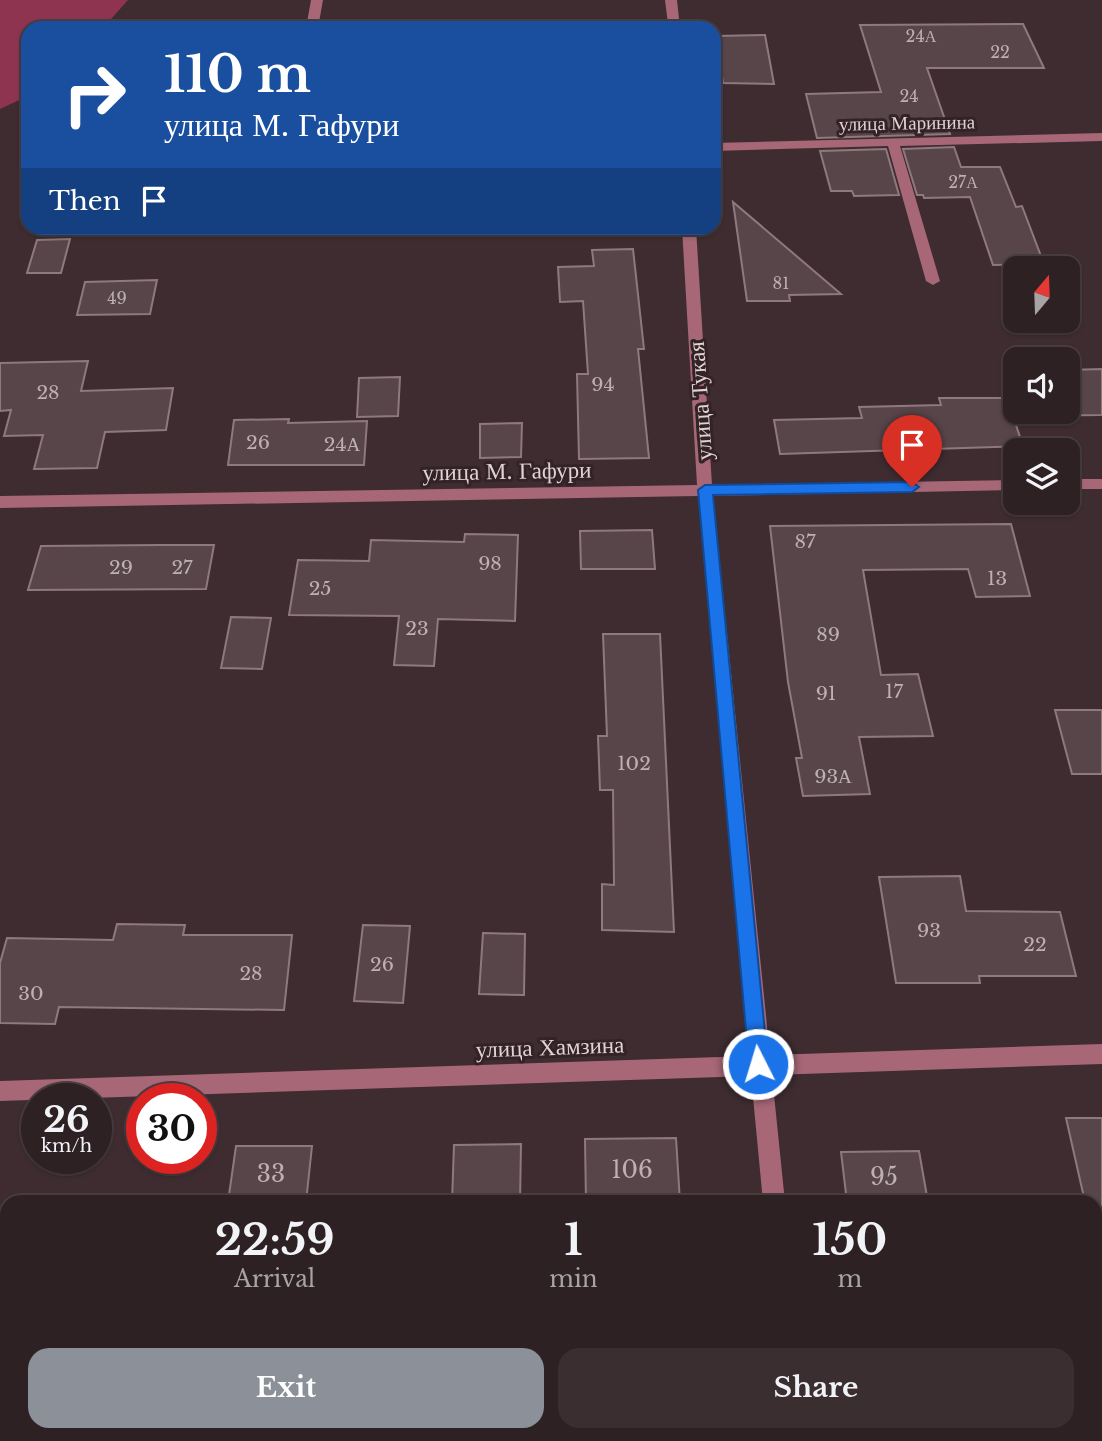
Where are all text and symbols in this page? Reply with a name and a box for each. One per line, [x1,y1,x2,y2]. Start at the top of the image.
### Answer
house number: 24А [906,26,937,46]
house number: 22 [990,42,1010,62]
text: 110 m [164,44,311,105]
icon: right [49,49,140,140]
house number: 24 [899,86,919,106]
text: улица М. Гафури [164,105,399,145]
street label: улица Маринина [839,110,976,136]
house number: 27А [948,172,978,192]
icon: arrive [135,182,173,220]
text: Then [49,185,121,217]
north arrow [1003,256,1080,332]
map controls [1003,256,1080,515]
house number: 81 [773,273,789,293]
house number: 49 [107,288,127,308]
street label: улица Тукая [682,340,718,462]
button: sound [1003,347,1080,424]
house number: 94 [591,373,615,396]
house number: 28 [36,381,60,404]
pin [882,415,942,487]
icon: arrive [893,426,931,464]
house number: 26 [246,431,270,454]
house number: 24А [324,433,361,456]
button: layers [1003,438,1080,515]
street label: улица М. Гафури [422,456,592,486]
house number: 87 [794,530,816,553]
house number: 98 [478,552,502,575]
house number: 29 [109,556,133,579]
house number: 27 [171,556,193,579]
house number: 13 [987,567,1007,590]
house number: 25 [309,577,331,600]
house number: 23 [405,617,429,640]
house number: 89 [816,623,840,646]
house number: 17 [885,680,903,703]
house number: 91 [816,682,836,705]
house number: 102 [617,752,651,775]
house number: 93А [814,765,852,788]
house number: 93 [917,919,941,942]
house number: 22 [1023,933,1047,956]
house number: 26 [370,953,394,976]
house number: 28 [239,962,263,985]
house number: 30 [18,982,44,1005]
position arrow [721,1027,795,1101]
street label: улица Хамзина [475,1030,625,1064]
speed limit sign: 30 [126,1083,217,1174]
text: 26 [43,1098,90,1141]
text: km/h [41,1135,92,1157]
house number: 106 [611,1156,653,1184]
house number: 33 [257,1160,285,1188]
house number: 95 [870,1163,898,1191]
text: 22:59 [215,1214,335,1266]
text: 1 [564,1214,583,1266]
text: 150 [812,1214,887,1266]
text: Arrival [234,1265,315,1293]
text: min [549,1265,598,1293]
text: m [837,1265,862,1293]
button: Exit [28,1348,544,1428]
button: Share [558,1348,1074,1428]

